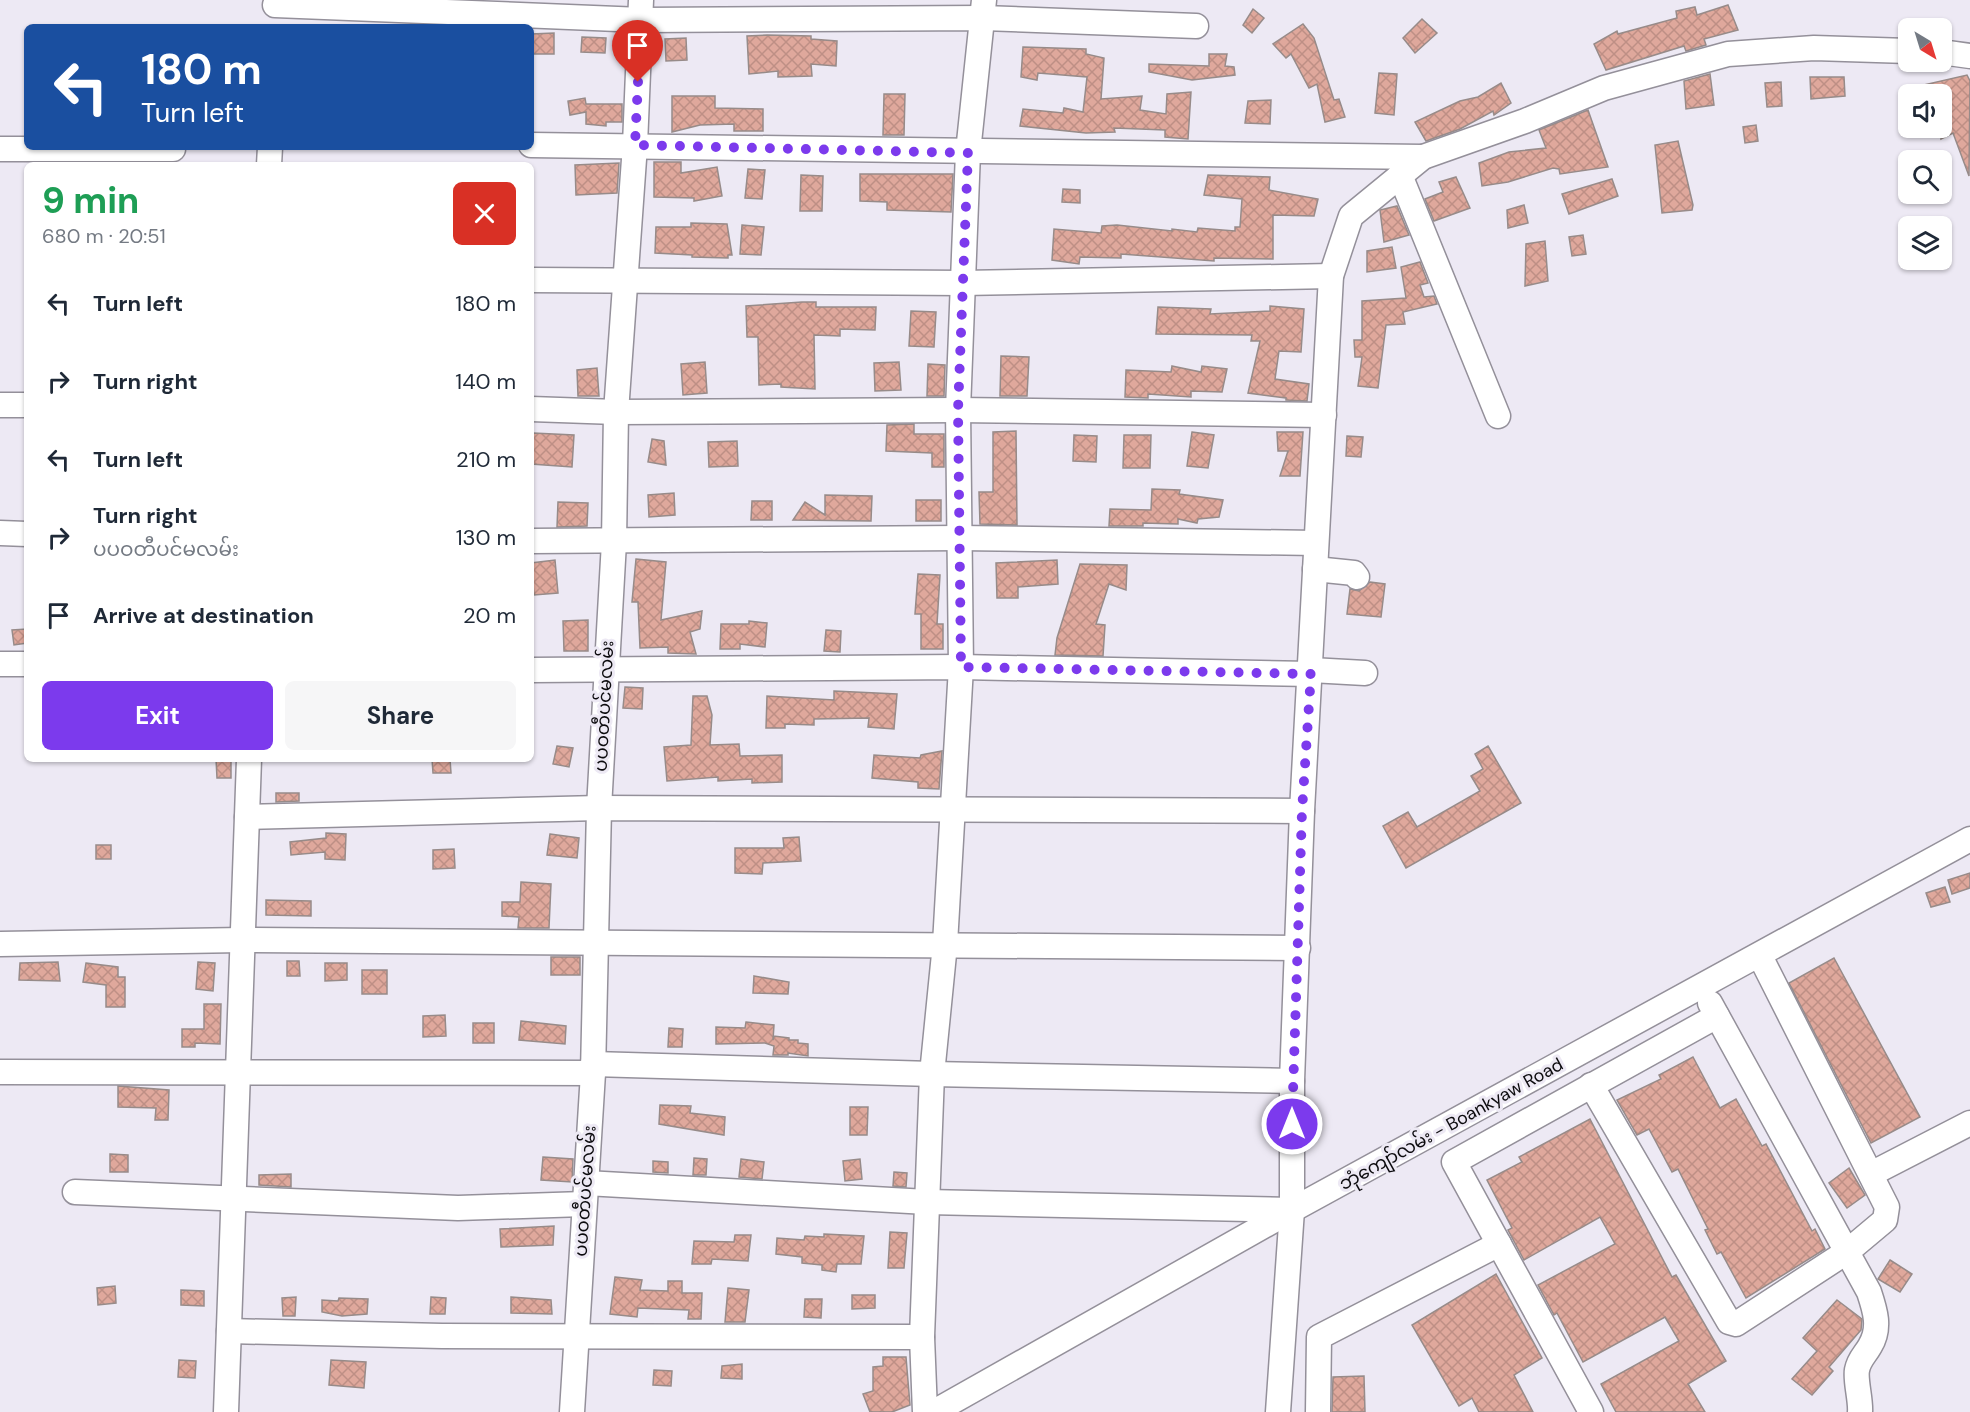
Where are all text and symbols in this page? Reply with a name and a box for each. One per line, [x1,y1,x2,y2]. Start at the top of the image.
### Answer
north arrow [1898,18,1952,72]
map controls [1898,18,1952,270]
pin [612,20,663,82]
icon: arrive [621,29,654,62]
text: 180 m [141,42,262,97]
icon: left [42,48,120,126]
button: sound [1898,84,1952,138]
text: Turn left [141,95,244,130]
button: search [1898,150,1952,204]
text: 9 min [42,177,139,224]
button: close [453,182,516,245]
button: layers [1898,216,1952,270]
text: 680 m · 20:51 [42,223,166,249]
icon: left [42,287,75,320]
text: Turn left [93,289,183,318]
text: 180 m [455,289,516,318]
icon: right [42,365,75,398]
text: Turn right [93,367,198,396]
text: 140 m [455,367,516,396]
icon: left [42,443,75,476]
text: Turn left [93,445,183,474]
text: 210 m [456,445,516,474]
text: Turn right [93,501,198,530]
icon: right [42,521,75,554]
text: 130 m [456,523,516,552]
text: ပပဝတီပင်မလမ်း [93,536,239,562]
icon: arrive [42,599,75,632]
text: Arrive at destination [93,601,314,630]
text: 20 m [463,601,516,630]
street label: ပပဝတီပင်မလမ်း [587,640,619,772]
button: Exit [42,681,273,750]
button: Share [285,681,516,750]
street label: ဘုံကျော်လမ်း - Boankyaw Road [1334,1051,1569,1198]
position arrow [1260,1092,1324,1156]
street label: ပပဝတီပင်မလမ်း [566,1124,602,1257]

